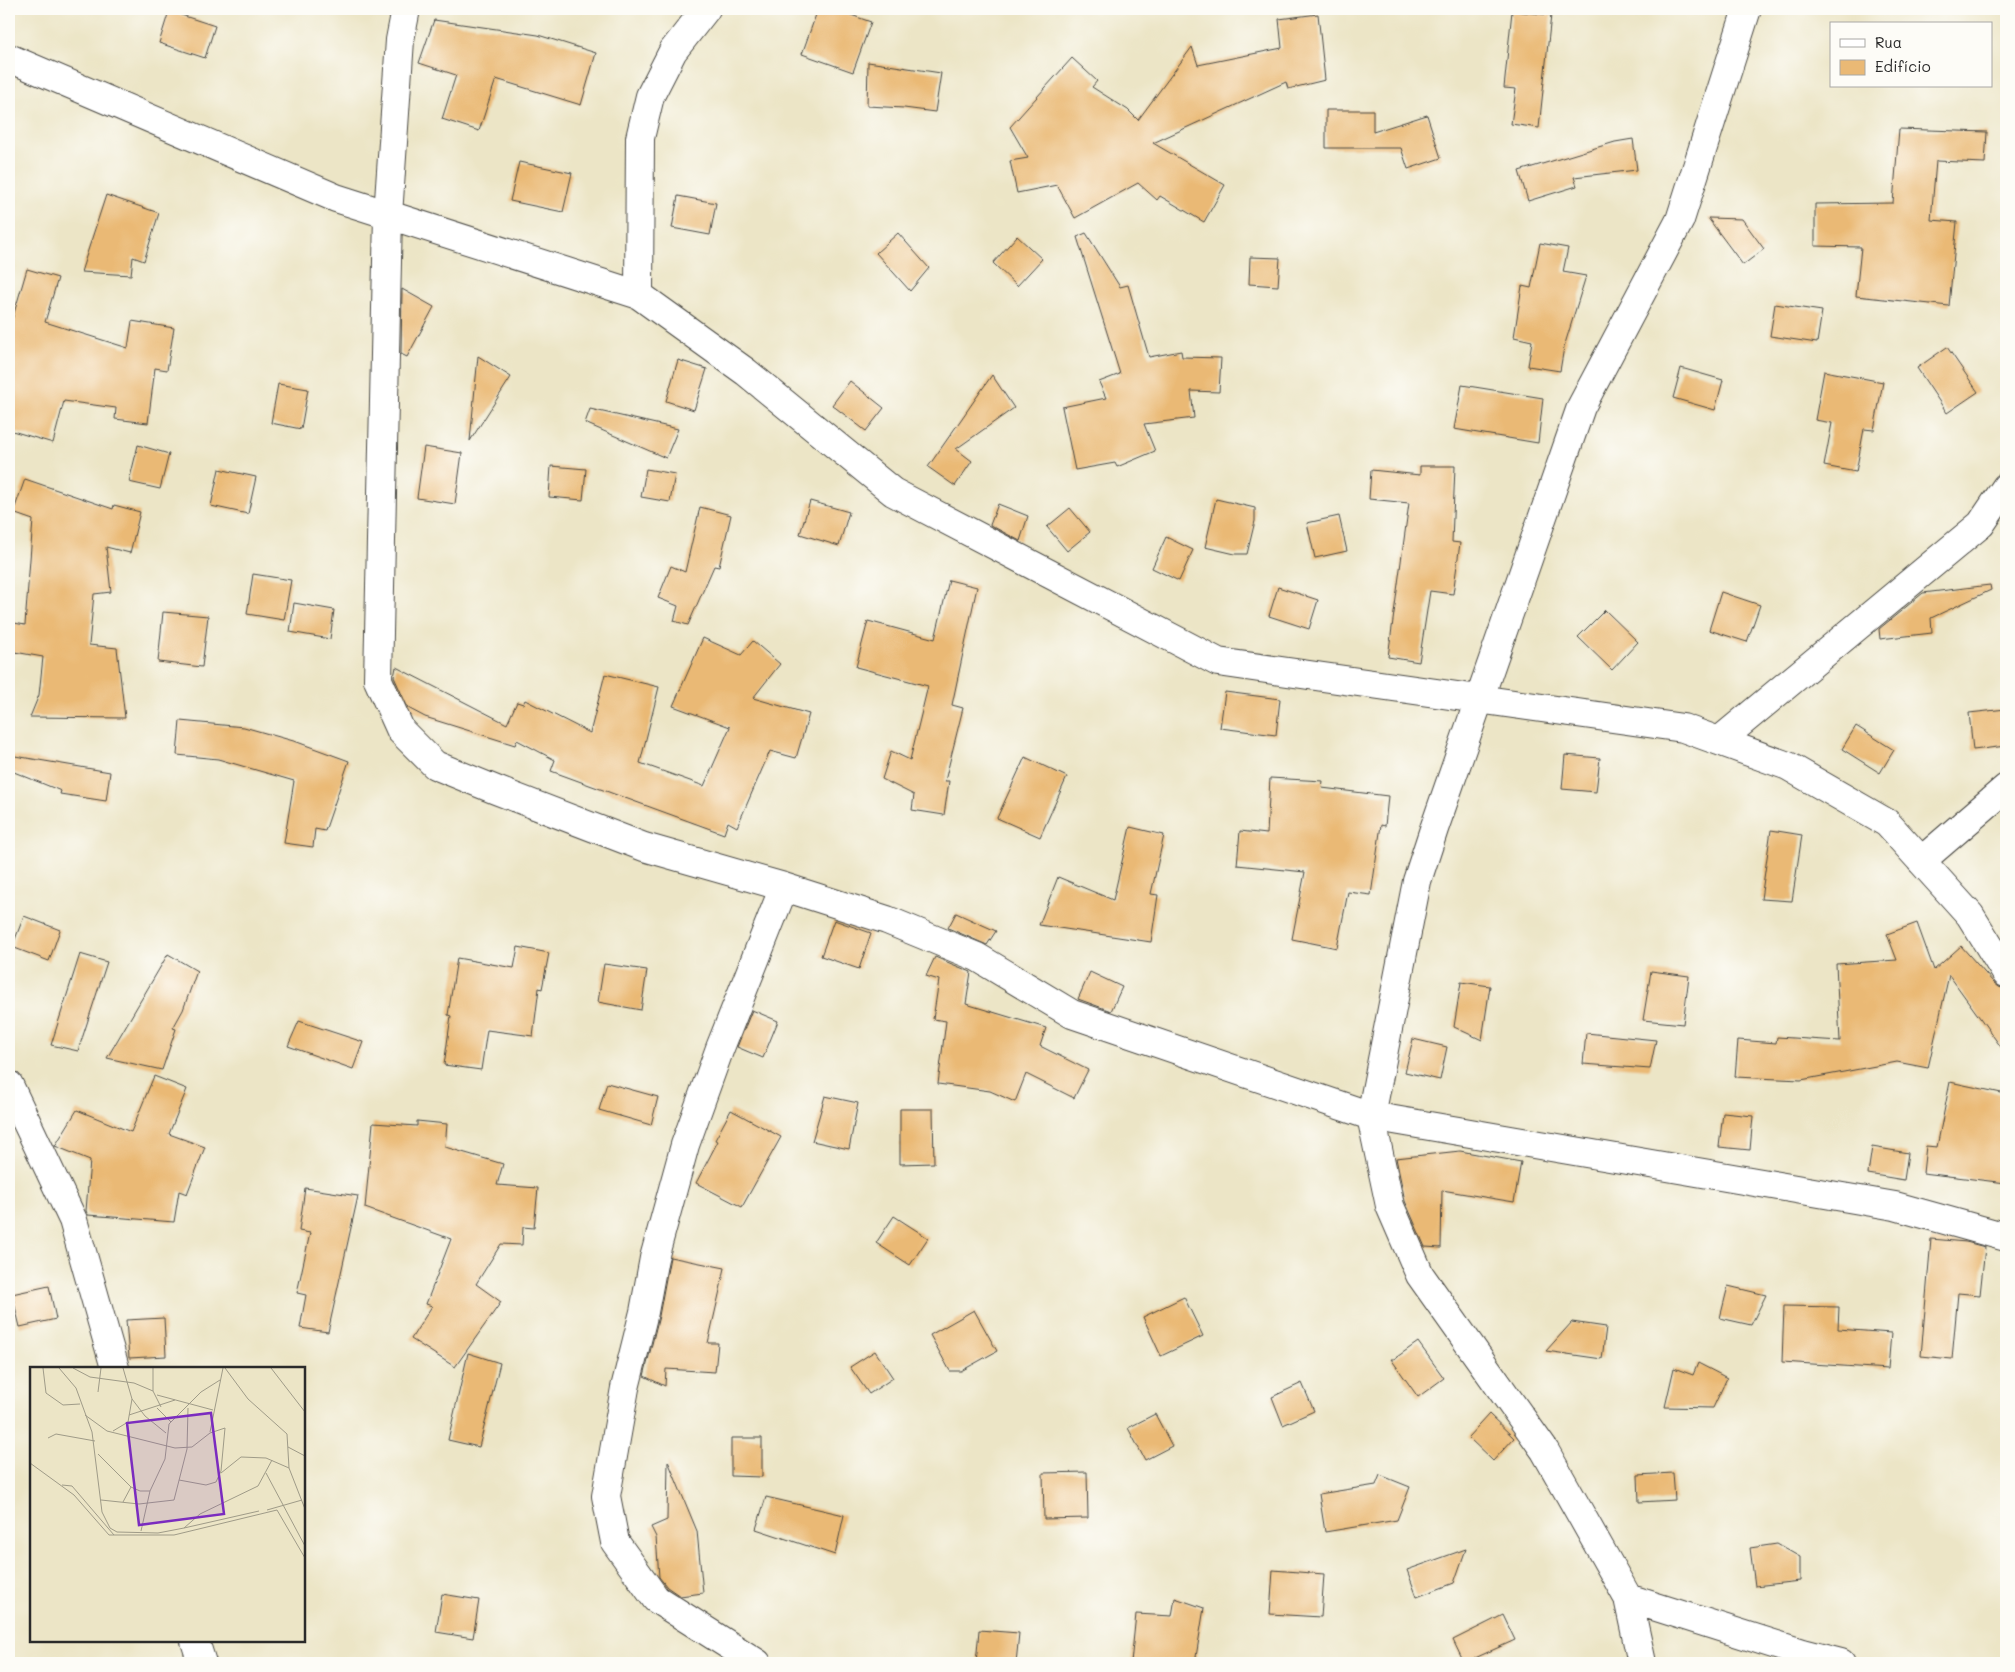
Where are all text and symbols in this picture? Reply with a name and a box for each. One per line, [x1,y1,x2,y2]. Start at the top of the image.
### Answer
legend [1830,22,1992,88]
text: Rua [1875,32,1902,52]
text: Edifício [1875,56,1931,76]
inset map [30,1367,305,1642]

